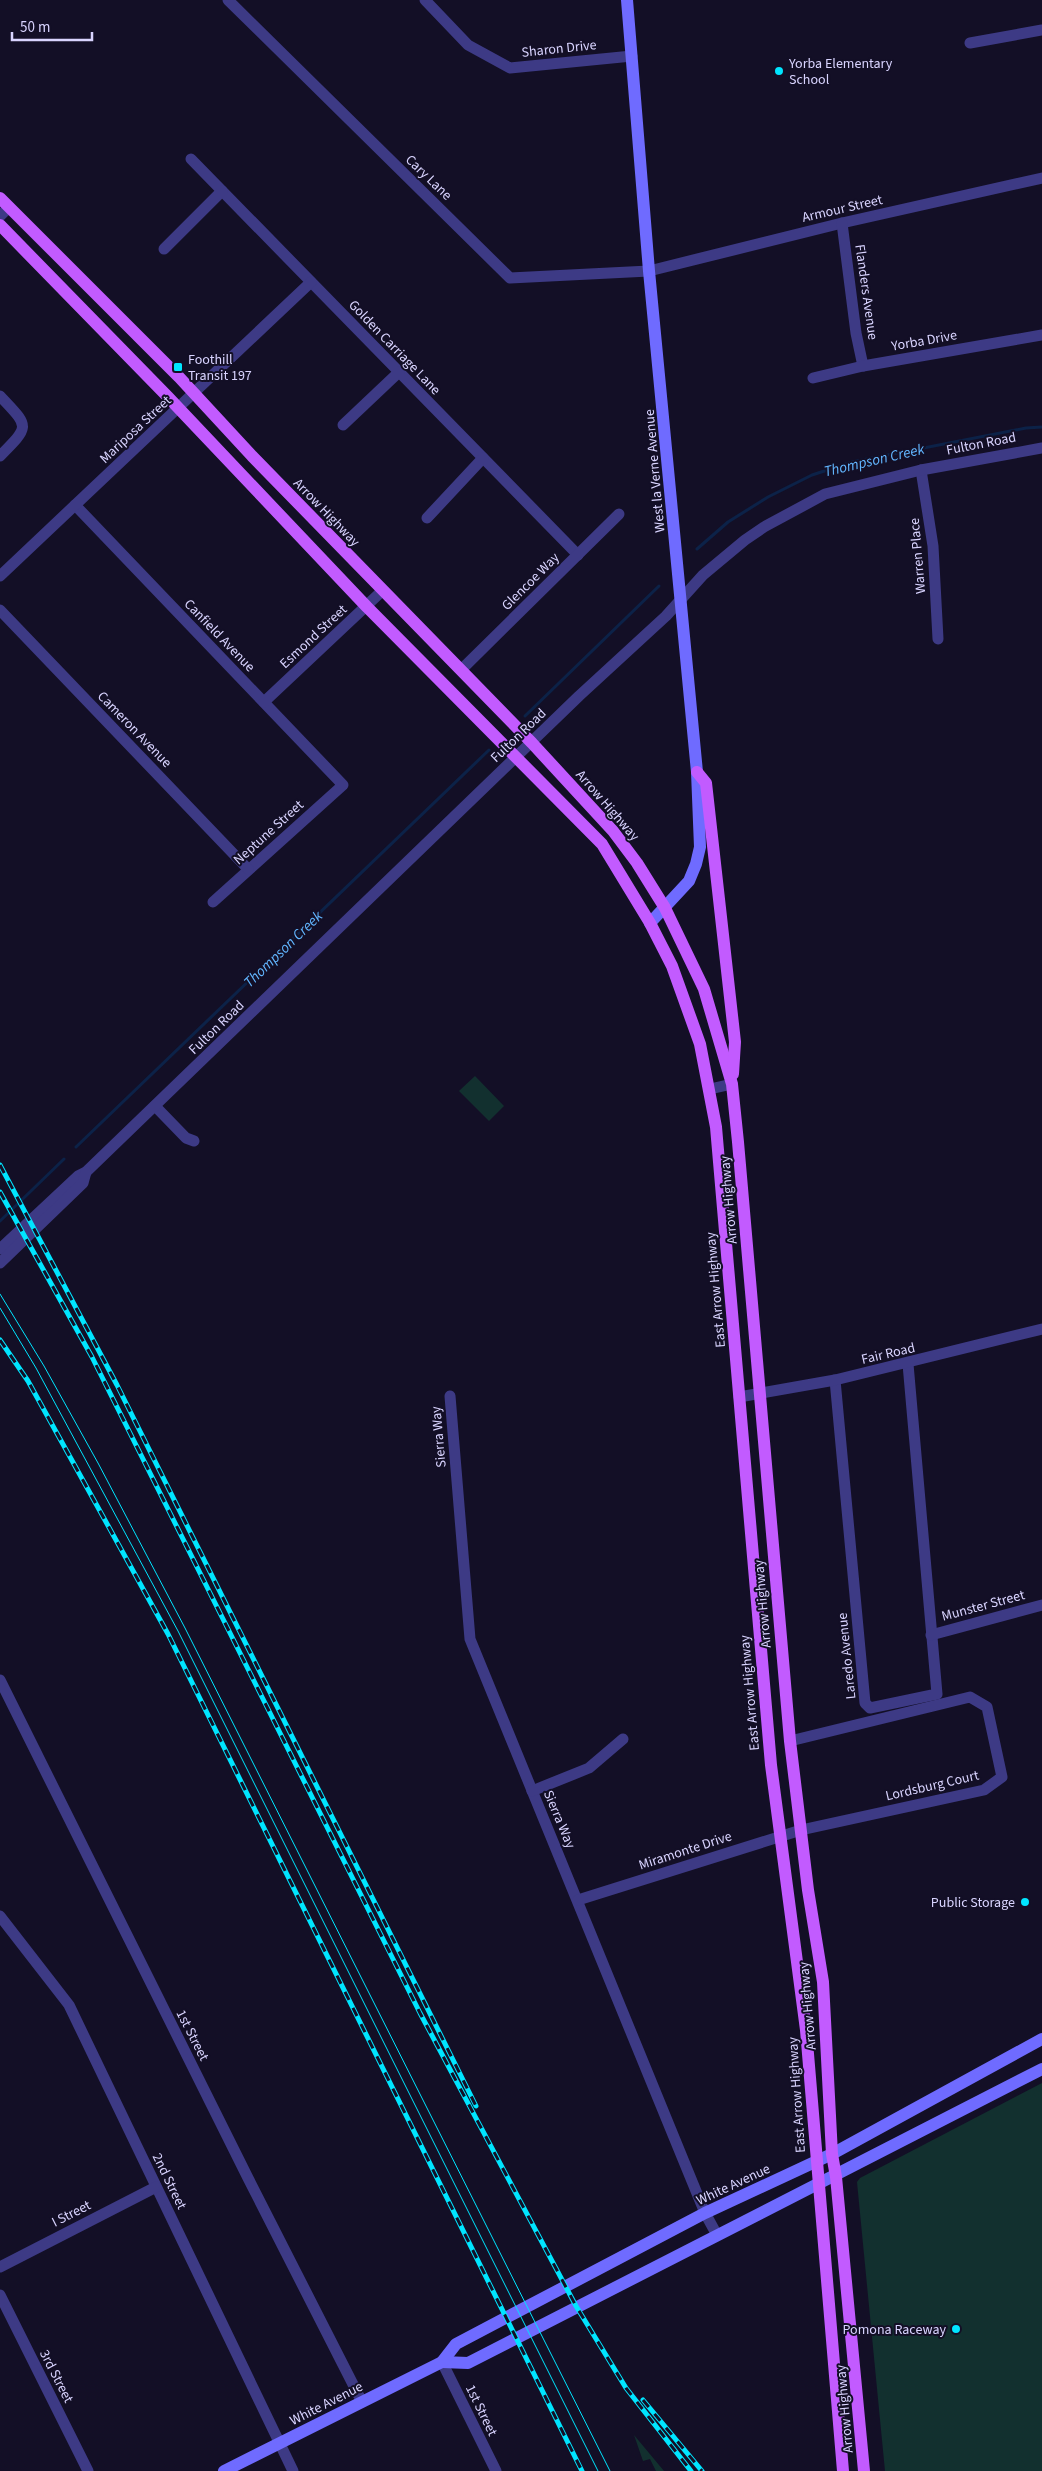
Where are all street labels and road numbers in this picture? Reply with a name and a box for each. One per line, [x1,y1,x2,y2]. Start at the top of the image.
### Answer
street label: Sharon Drive [521,35,598,63]
street label: Cary Lane [400,150,456,205]
street label: Armour Street [800,190,885,228]
street label: Flanders Avenue [849,243,883,341]
street label: Golden Carriage Lane [344,296,445,400]
street label: Yorba Drive [889,325,959,357]
street label: Mariposa Street [95,391,176,468]
street label: West la Verne Avenue [640,408,670,533]
street label: Fulton Road [945,427,1018,461]
street label: Arrow Highway [288,474,364,552]
street label: Warren Place [905,517,931,595]
street label: Glencoe Way [497,548,564,615]
street label: Canfield Avenue [179,595,259,677]
street label: Esmond Street [276,600,352,673]
street label: Cameron Avenue [93,687,176,772]
street label: Fulton Road [486,704,551,767]
street label: Arrow Highway [571,766,644,846]
street label: Neptune Street [229,796,308,870]
street label: Fulton Road [184,996,249,1059]
street label: Arrow Highway [715,1155,743,1245]
street label: East Arrow Highway [701,1231,731,1349]
street label: Fair Road [859,1338,917,1370]
street label: Sierra Way [426,1405,452,1468]
street label: Arrow Highway [749,1559,777,1649]
street label: Munster Street [939,1585,1027,1627]
street label: Laredo Avenue [833,1612,861,1700]
street label: East Arrow Highway [735,1634,765,1752]
street label: Lordsburg Court [884,1765,981,1806]
street label: Sierra Way [538,1787,580,1852]
street label: Miramonte Drive [636,1826,734,1875]
street label: Arrow Highway [794,1961,822,2051]
street label: 1st Street [171,2006,214,2065]
street label: East Arrow Highway [783,2036,811,2153]
street label: 2nd Street [147,2150,191,2213]
street label: White Avenue [693,2159,774,2211]
street label: I Street [48,2195,95,2232]
street label: 3rd Street [34,2346,78,2407]
street label: Arrow Highway [831,2364,859,2454]
street label: White Avenue [286,2377,366,2431]
street label: 1st Street [460,2381,502,2440]

